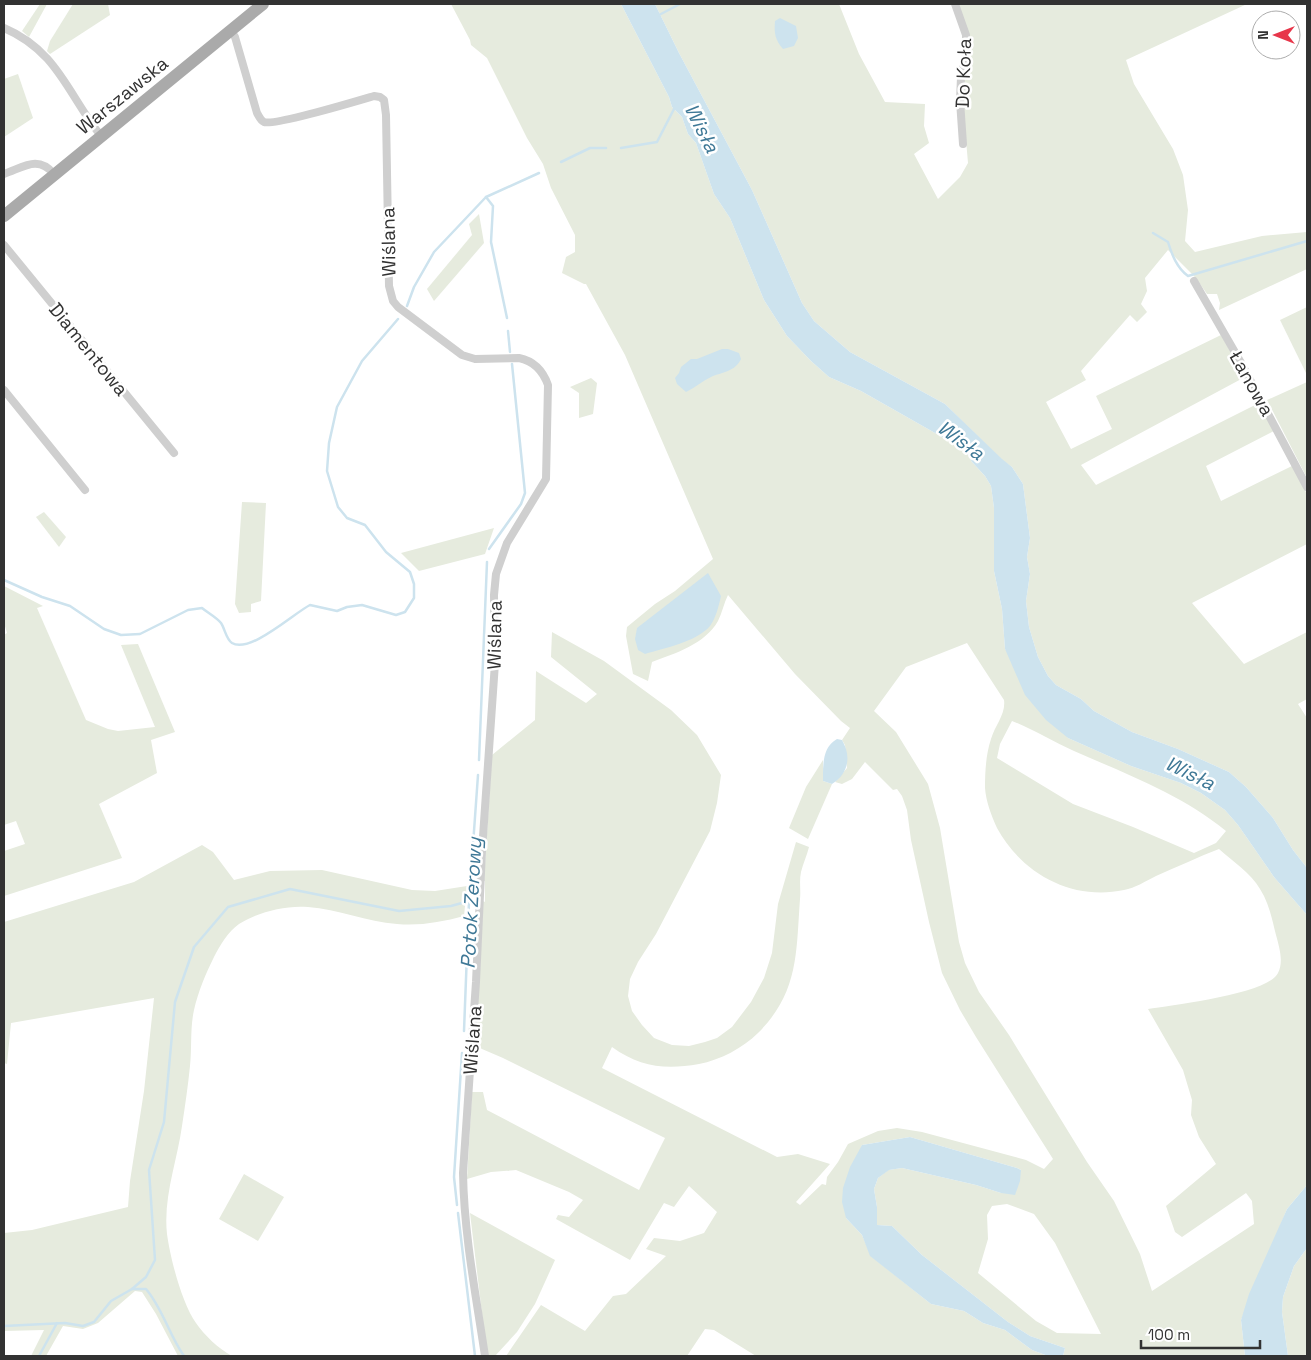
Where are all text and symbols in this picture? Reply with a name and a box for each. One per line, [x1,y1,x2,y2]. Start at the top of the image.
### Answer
north arrow [1251,10,1301,60]
text: N [1254,30,1272,40]
street label: Do Koła [950,37,977,108]
street label: Warszawska [71,51,173,140]
water label: Wisła [679,99,726,157]
street label: Wiślana [375,207,402,277]
street label: Diamentowa [43,298,134,401]
street label: Łanowa [1223,346,1280,421]
water label: Wisła [932,414,990,466]
street label: Wiślana [481,600,508,670]
water label: Wisła [1161,750,1219,796]
water label: Potok Zerowy [455,835,488,969]
street label: Wiślana [458,1004,487,1076]
scale bar [1141,1318,1260,1350]
text: 100 m [1148,1325,1190,1344]

